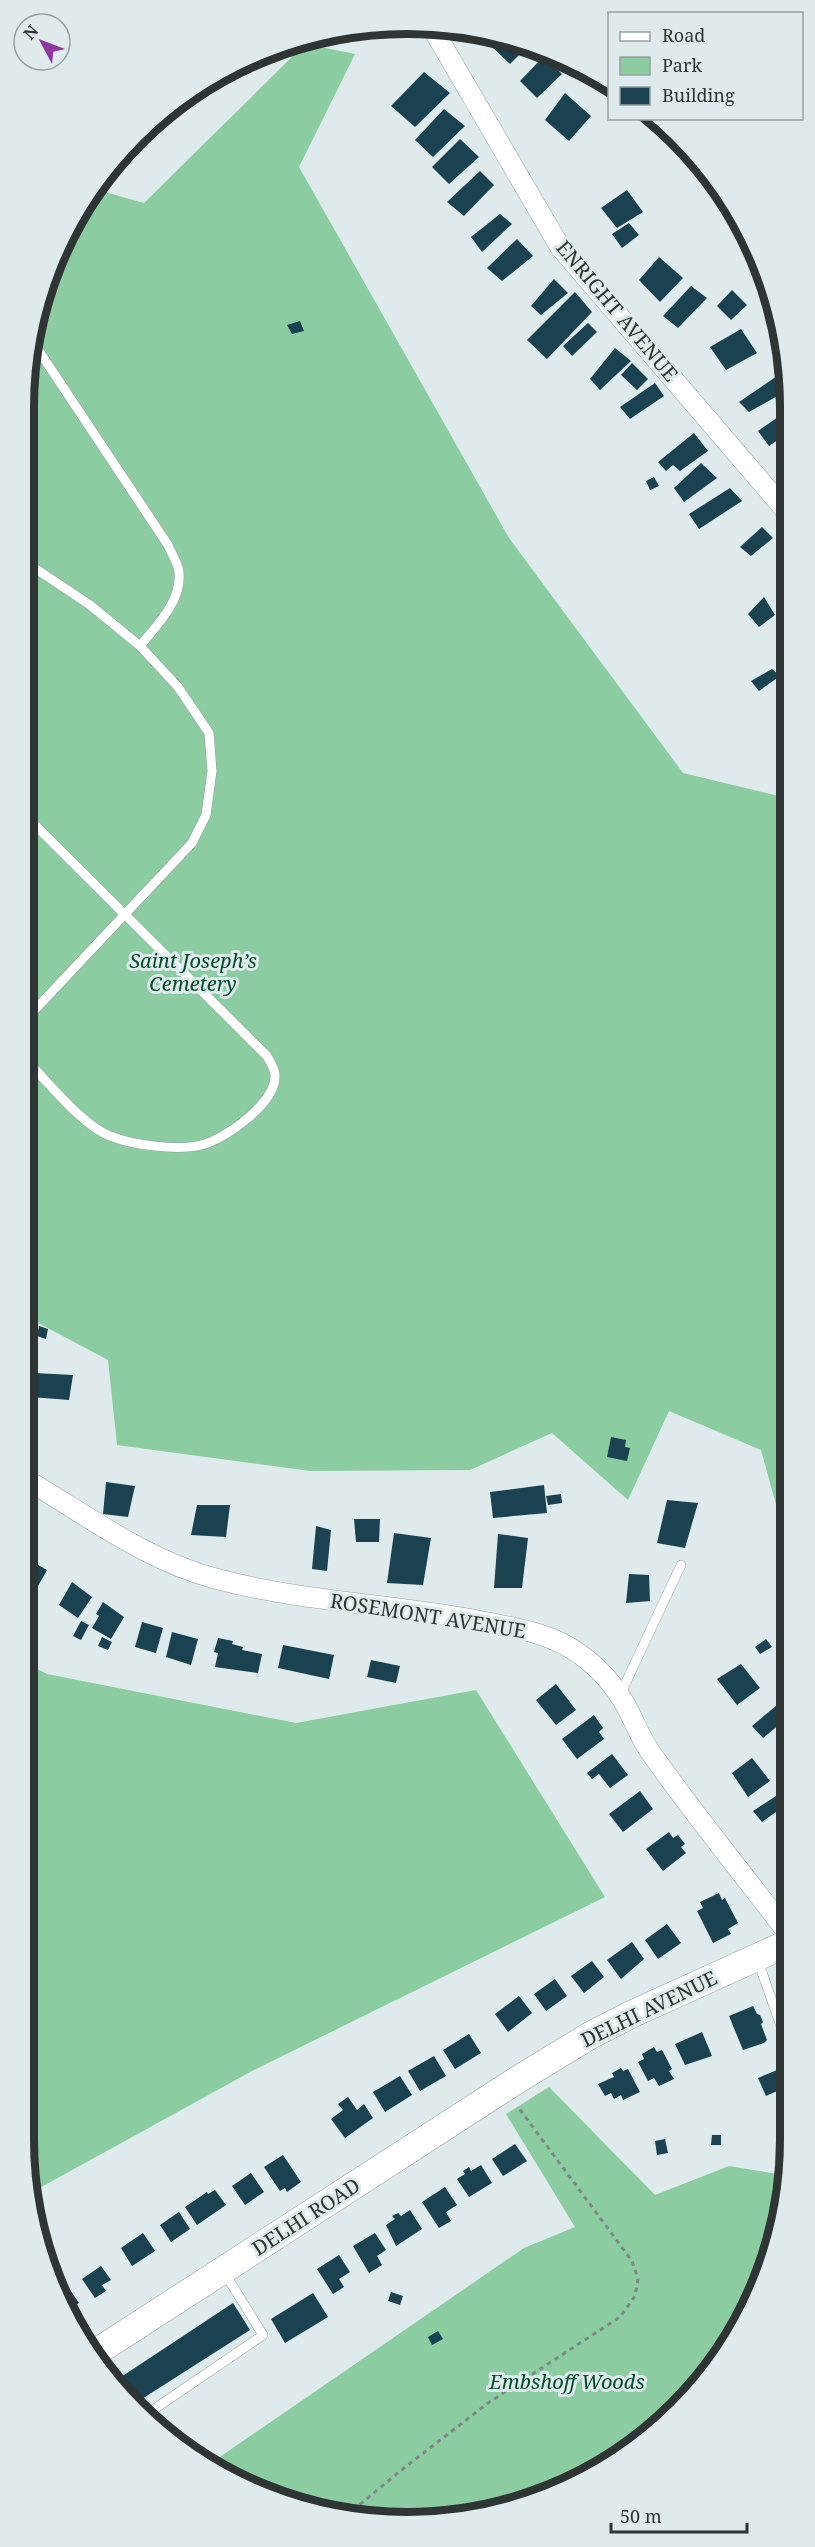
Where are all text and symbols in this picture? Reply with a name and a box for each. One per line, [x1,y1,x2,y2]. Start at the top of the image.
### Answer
north arrow [12,12,72,72]
legend [608,12,803,120]
text: N [18,20,43,44]
text: Road [662,23,705,47]
text: Park [662,53,702,77]
text: Building [662,83,735,107]
street label: ENRIGHT AVENUE [550,234,684,387]
park label: Saint Joseph’s Cemetery [129,947,257,997]
street label: ROSEMONT AVENUE [328,1587,528,1644]
street label: DELHI AVENUE [576,1964,721,2053]
street label: DELHI ROAD [247,2172,365,2262]
park label: Embshoff Woods [488,2368,645,2395]
scale bar [611,2496,748,2534]
text: 50 m [620,2504,662,2528]

